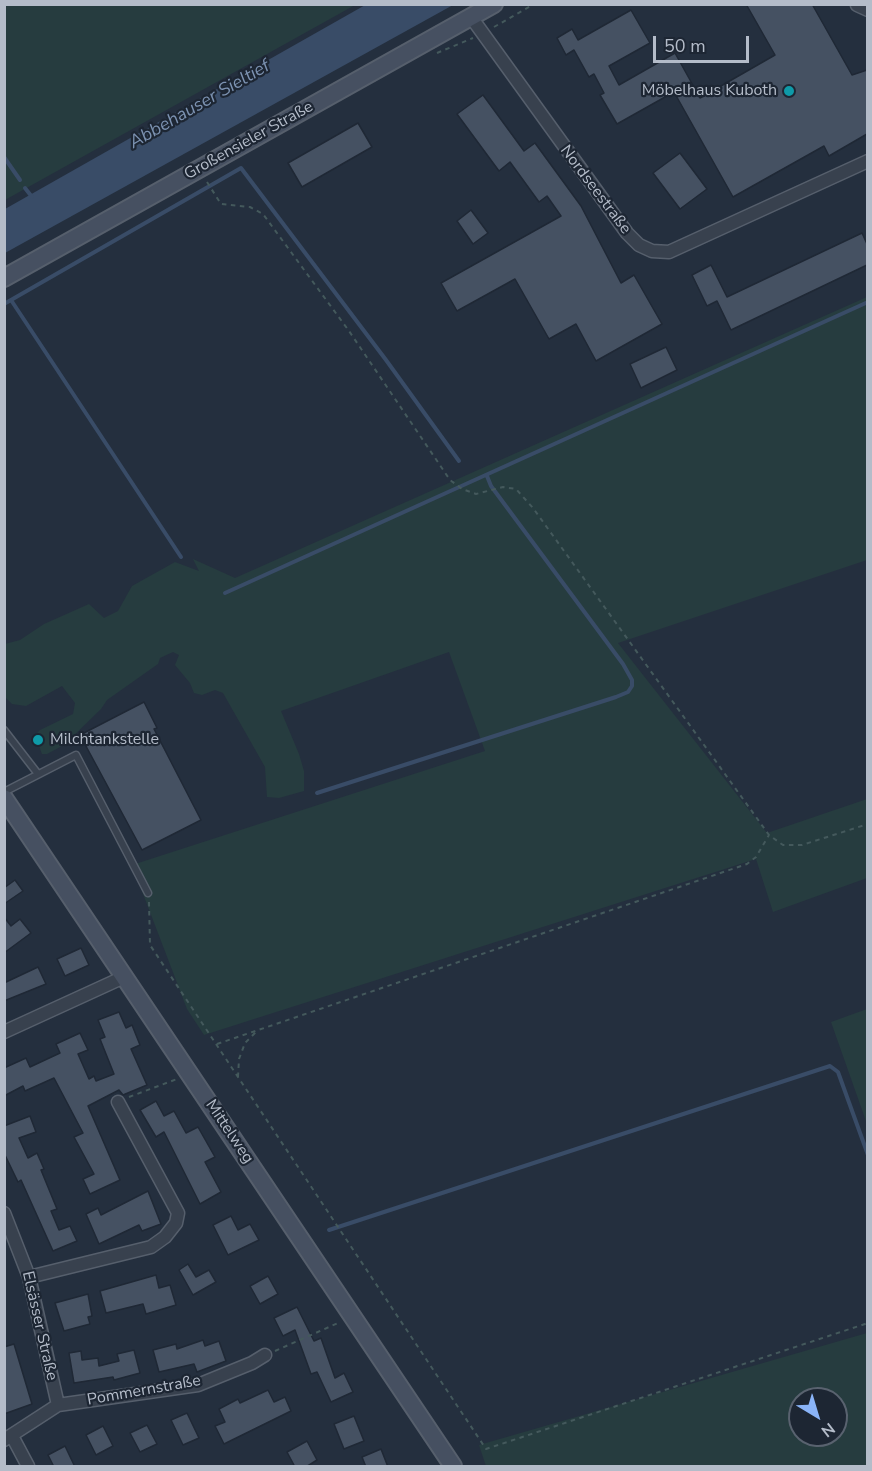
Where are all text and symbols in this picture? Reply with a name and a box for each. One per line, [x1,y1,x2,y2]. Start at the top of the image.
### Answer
scale bar [656,24,752,62]
text: 50 m [664,34,706,58]
water label: Abbehauser Sieltief [126,56,274,154]
place label: Möbelhaus Kuboth [642,81,777,101]
marker: Möbelhaus Kuboth [782,84,796,98]
street label: Großensieler Straße [181,98,317,184]
street label: Nordseestraße [555,142,635,238]
place label: Milchtankstelle [50,730,159,750]
marker: Milchtankstelle [31,733,45,747]
street label: Mittelweg [201,1097,257,1167]
street label: Elsässer Straße [17,1269,61,1383]
street label: Pommernstraße [86,1372,202,1410]
north arrow [788,1387,848,1447]
text: N [816,1417,839,1442]

